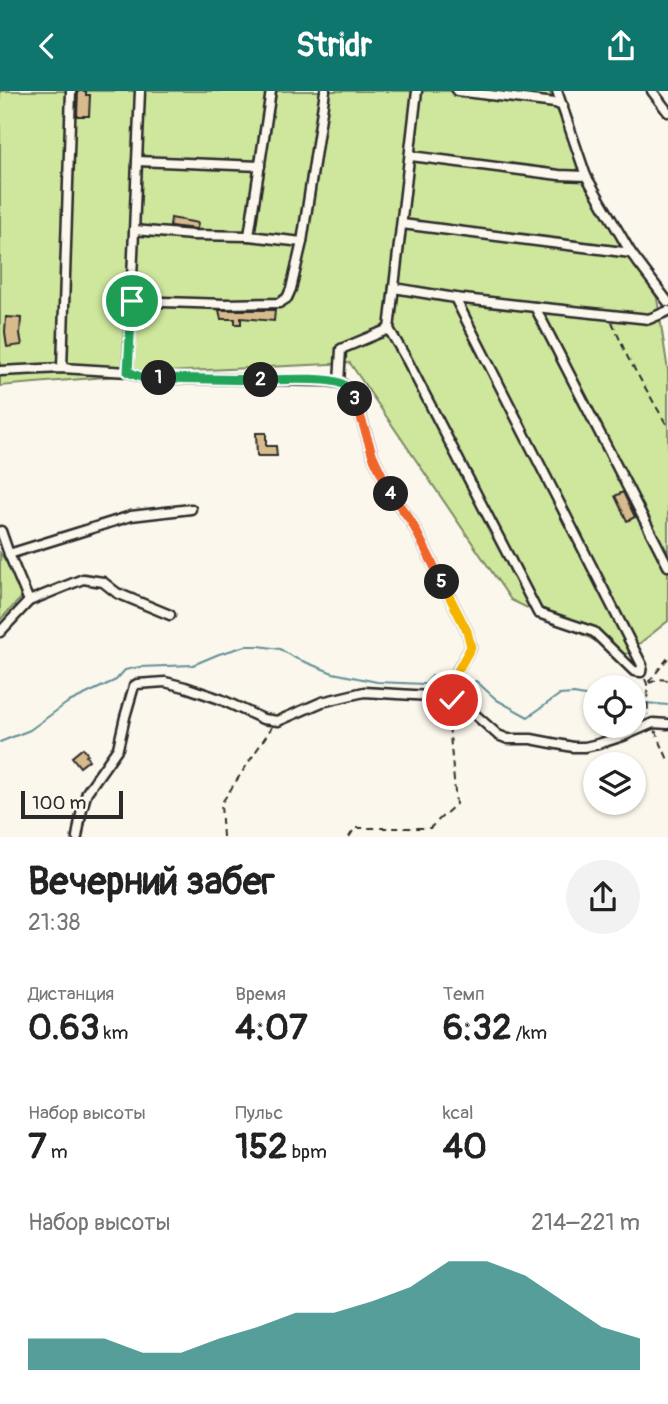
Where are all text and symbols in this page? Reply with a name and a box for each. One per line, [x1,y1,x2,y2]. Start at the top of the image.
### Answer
text: Stridr [296,26,372,66]
icon: back [28,27,66,65]
icon: share [602,27,640,65]
pin [102,271,162,331]
icon: arrive [113,282,151,320]
pin: 1 [142,361,176,395]
pin: 2 [244,363,278,397]
text: 1 [155,365,162,389]
text: 2 [255,367,266,391]
pin: 3 [338,381,372,417]
text: 3 [349,386,360,410]
pin: 4 [374,477,408,511]
text: 4 [385,481,396,505]
pin: 5 [424,565,460,599]
text: 5 [436,569,447,593]
pin [422,670,482,730]
map controls [583,675,646,815]
button: locate [583,675,646,738]
icon: check [433,681,471,719]
button: layers [583,752,646,815]
scale bar [21,788,122,820]
text: 100 m [32,791,86,815]
text: Вечерний забег [28,858,275,906]
button: share [566,860,640,934]
text: 21:38 [28,908,80,937]
text: Дистанция [28,982,114,1006]
text: Время [235,982,286,1006]
text: Темп [443,982,485,1006]
text: 0.63 [28,1006,99,1050]
text: 4:07 [235,1006,307,1050]
text: 6:32 [443,1006,511,1050]
text: km [99,1021,128,1045]
text: /km [511,1021,547,1045]
text: Набор высоты [28,1101,146,1125]
text: Пульс [235,1101,283,1125]
text: kcal [443,1101,474,1125]
text: 7 [28,1125,47,1169]
text: 152 [235,1125,288,1169]
text: 40 [443,1125,487,1169]
text: m [47,1140,68,1164]
text: bpm [288,1140,327,1164]
text: Набор высоты [28,1208,170,1237]
text: 214–221 m [531,1208,640,1237]

